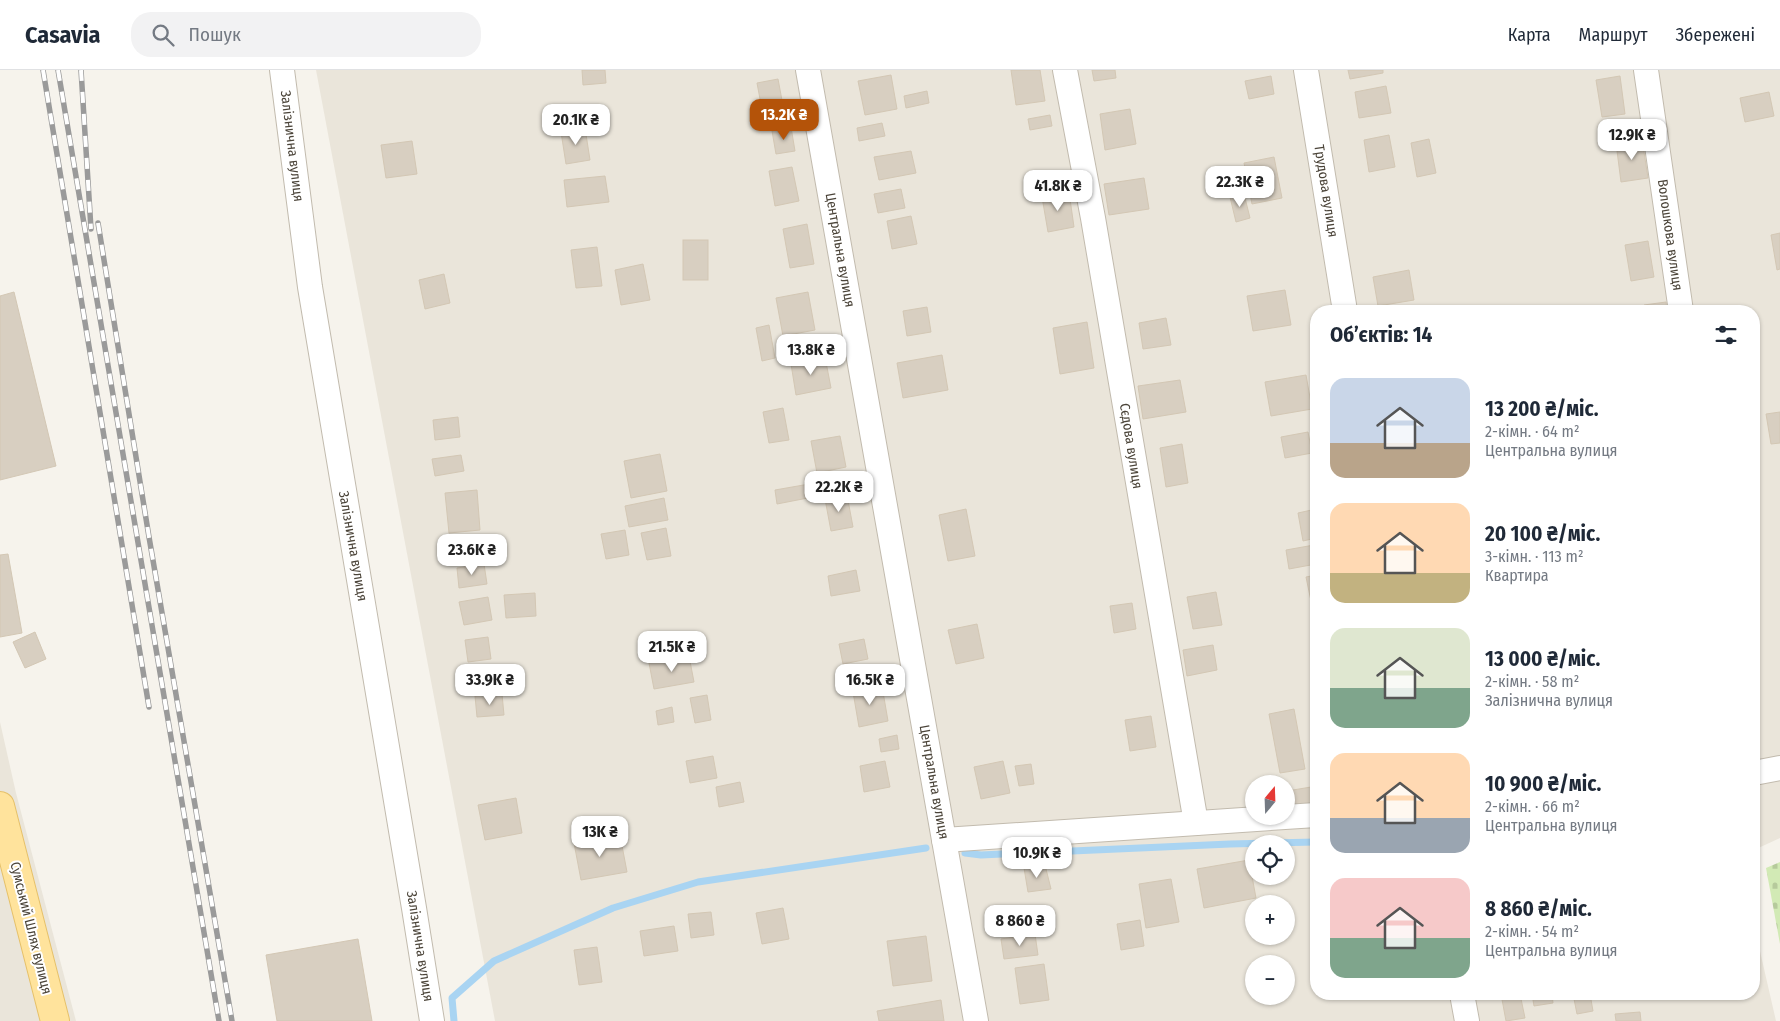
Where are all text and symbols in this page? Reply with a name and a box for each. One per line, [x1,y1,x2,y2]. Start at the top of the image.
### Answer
search box [131,12,481,57]
text: Casavia [25,21,101,49]
icon: search [149,21,177,49]
text: Пошук [189,23,241,46]
text: Карта [1508,24,1551,46]
text: Маршрут [1579,24,1648,46]
text: Збережені [1676,24,1755,46]
street label: Залізнична вулиця [277,89,307,203]
pin: 13.2K ₴ [738,98,830,141]
pin: 20.1K ₴ [530,104,622,146]
text: 13.2K ₴ [761,105,807,124]
text: 20.1K ₴ [553,110,599,129]
pin: 12.9K ₴ [1586,118,1678,161]
text: 12.9K ₴ [1609,125,1655,144]
street label: Трудова вулиця [1310,144,1342,238]
pin: 22.3K ₴ [1194,166,1286,208]
pin: 41.8K ₴ [1012,170,1104,212]
text: 22.3K ₴ [1216,172,1264,191]
text: 41.8K ₴ [1034,176,1082,195]
street label: Волошкова вулиця [1654,178,1686,292]
street label: Центральна вулиця [822,191,858,309]
icon: filters [1712,321,1740,349]
text: Об’єктів: 14 [1330,322,1432,348]
pin: 13.8K ₴ [765,334,857,376]
text: 13.8K ₴ [787,340,835,359]
text: 13 200 ₴/міс. [1485,396,1599,422]
icon: home [1370,398,1430,458]
street label: Сєдова вулиця [1116,402,1146,490]
text: 2-кімн. · 64 m² [1485,422,1580,441]
text: Центральна вулиця [1485,441,1618,460]
pin: 22.2K ₴ [793,470,885,513]
text: 22.2K ₴ [816,477,862,496]
street label: Залізнична вулиця [335,489,371,603]
text: 20 100 ₴/міс. [1485,521,1600,547]
icon: home [1370,523,1430,583]
pin: 23.6K ₴ [426,534,518,576]
text: 23.6K ₴ [448,540,496,559]
text: 3-кімн. · 113 m² [1485,547,1583,566]
text: Квартира [1485,566,1549,585]
pin: 21.5K ₴ [626,630,718,673]
text: 21.5K ₴ [649,637,695,656]
text: 13 000 ₴/міс. [1485,646,1600,672]
icon: home [1370,648,1430,708]
pin: 33.9K ₴ [444,664,536,706]
pin: 16.5K ₴ [824,664,916,706]
text: 33.9K ₴ [466,670,514,689]
text: 16.5K ₴ [846,670,894,689]
text: 2-кімн. · 58 m² [1485,672,1579,691]
text: Залізнична вулиця [1485,691,1613,710]
street label: Центральна вулиця [916,723,952,841]
text: 10 900 ₴/міс. [1485,771,1601,797]
icon: home [1370,773,1430,833]
north arrow [1245,775,1295,825]
map controls [1245,775,1295,1005]
text: 2-кімн. · 66 m² [1485,797,1580,816]
pin: 13K ₴ [565,816,635,858]
text: Центральна вулиця [1485,816,1618,835]
text: 13K ₴ [582,822,618,841]
button: locate [1245,835,1295,885]
pin: 10.9K ₴ [991,836,1083,879]
text: 10.9K ₴ [1013,843,1061,862]
street label: Сумський Шлях вулиця [6,860,56,996]
street label: Залізнична вулиця [403,889,437,1003]
button: + [1245,895,1295,945]
text: 8 860 ₴/міс. [1485,896,1592,922]
icon: home [1370,898,1430,958]
pin: 8 860 ₴ [974,904,1066,947]
text: 8 860 ₴ [995,911,1045,930]
text: 2-кімн. · 54 m² [1485,922,1579,941]
text: Центральна вулиця [1485,941,1618,960]
button: − [1245,955,1295,1005]

